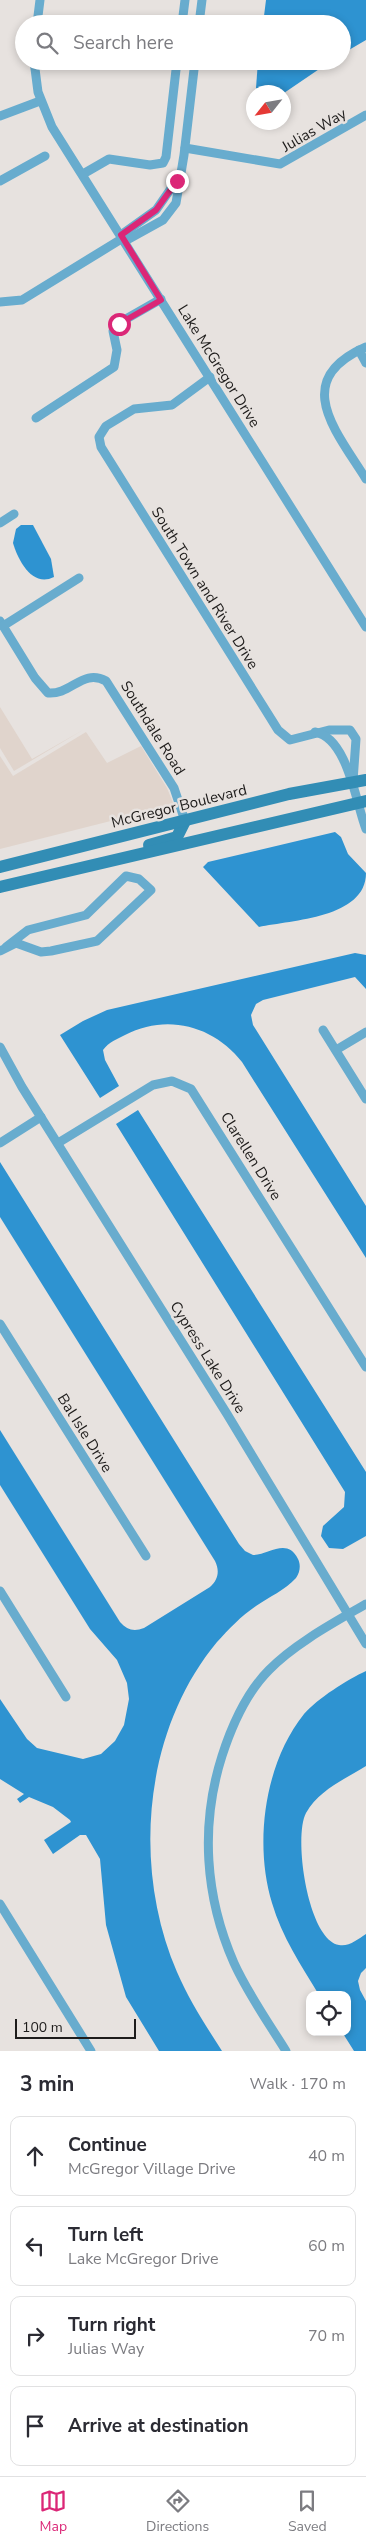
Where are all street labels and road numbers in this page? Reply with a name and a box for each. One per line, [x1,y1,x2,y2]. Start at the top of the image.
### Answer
street label: Julias Way [277,103,350,157]
street label: Lake McGregor Drive [173,301,265,431]
street label: South Town and River Drive [147,503,263,673]
street label: Southdale Road [116,677,190,779]
street label: McGregor Boulevard [109,779,249,833]
street label: Clarellen Drive [216,1108,286,1204]
street label: Cypress Lake Drive [165,1297,251,1417]
street label: Bal Isle Drive [53,1390,117,1476]

